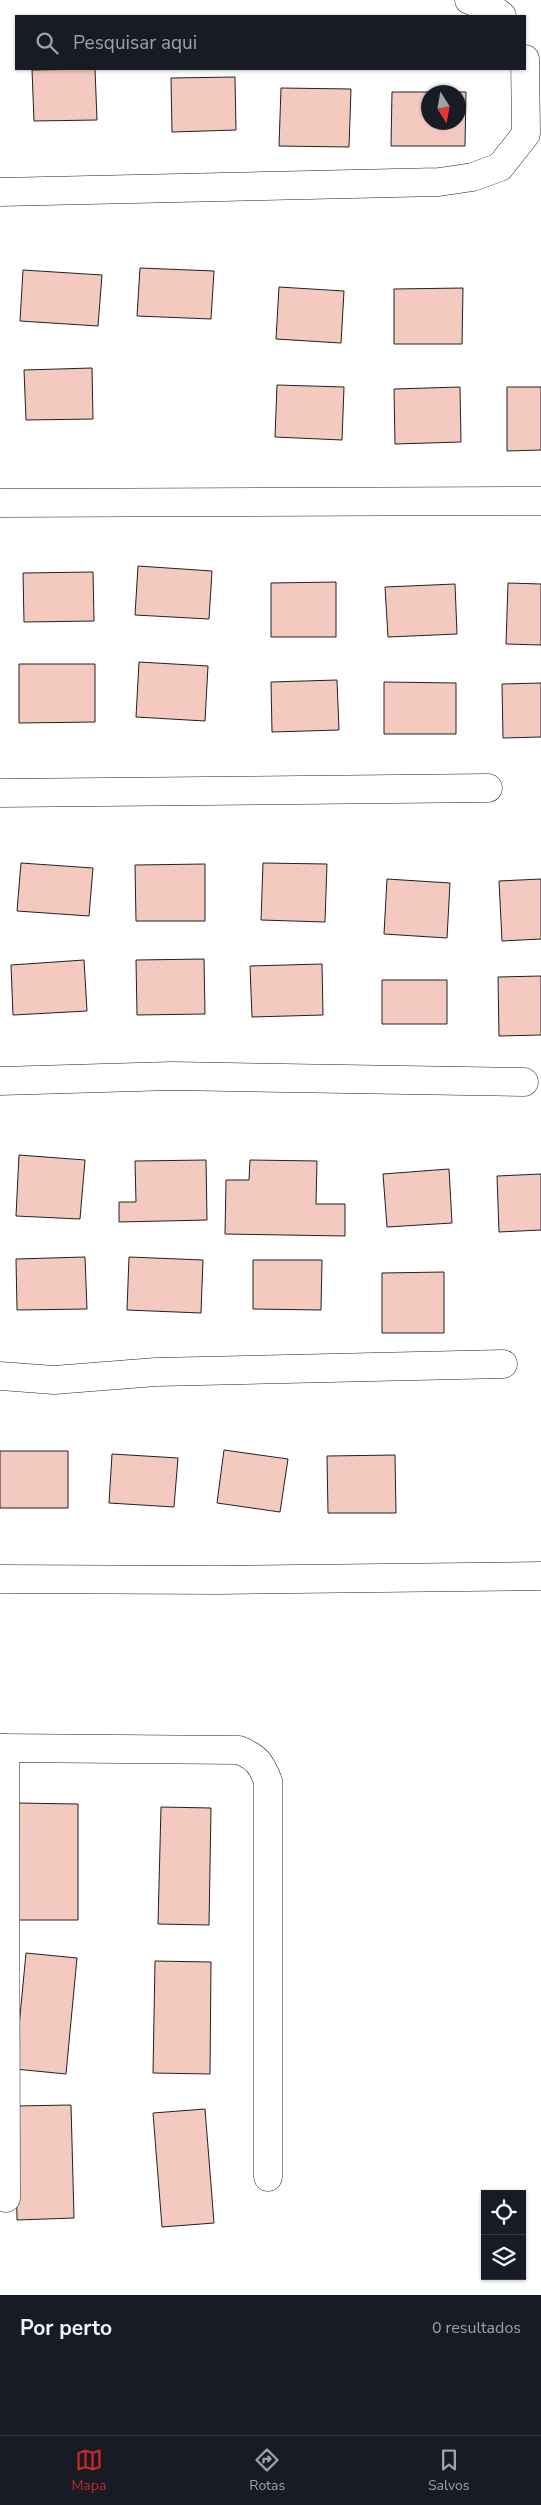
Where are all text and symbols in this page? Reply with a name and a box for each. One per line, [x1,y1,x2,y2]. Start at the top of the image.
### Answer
search box [15,15,526,70]
icon: search [33,29,61,57]
text: Pesquisar aqui [73,30,197,56]
north arrow [421,85,466,130]
map controls [481,2190,526,2280]
button: locate [481,2190,526,2235]
button: layers [481,2235,526,2280]
text: Por perto [20,2314,112,2342]
text: 0 resultados [432,2317,521,2339]
tab: Mapa [71,2446,106,2495]
tab: Rotas [249,2446,285,2495]
tab: Salvos [428,2446,470,2495]

